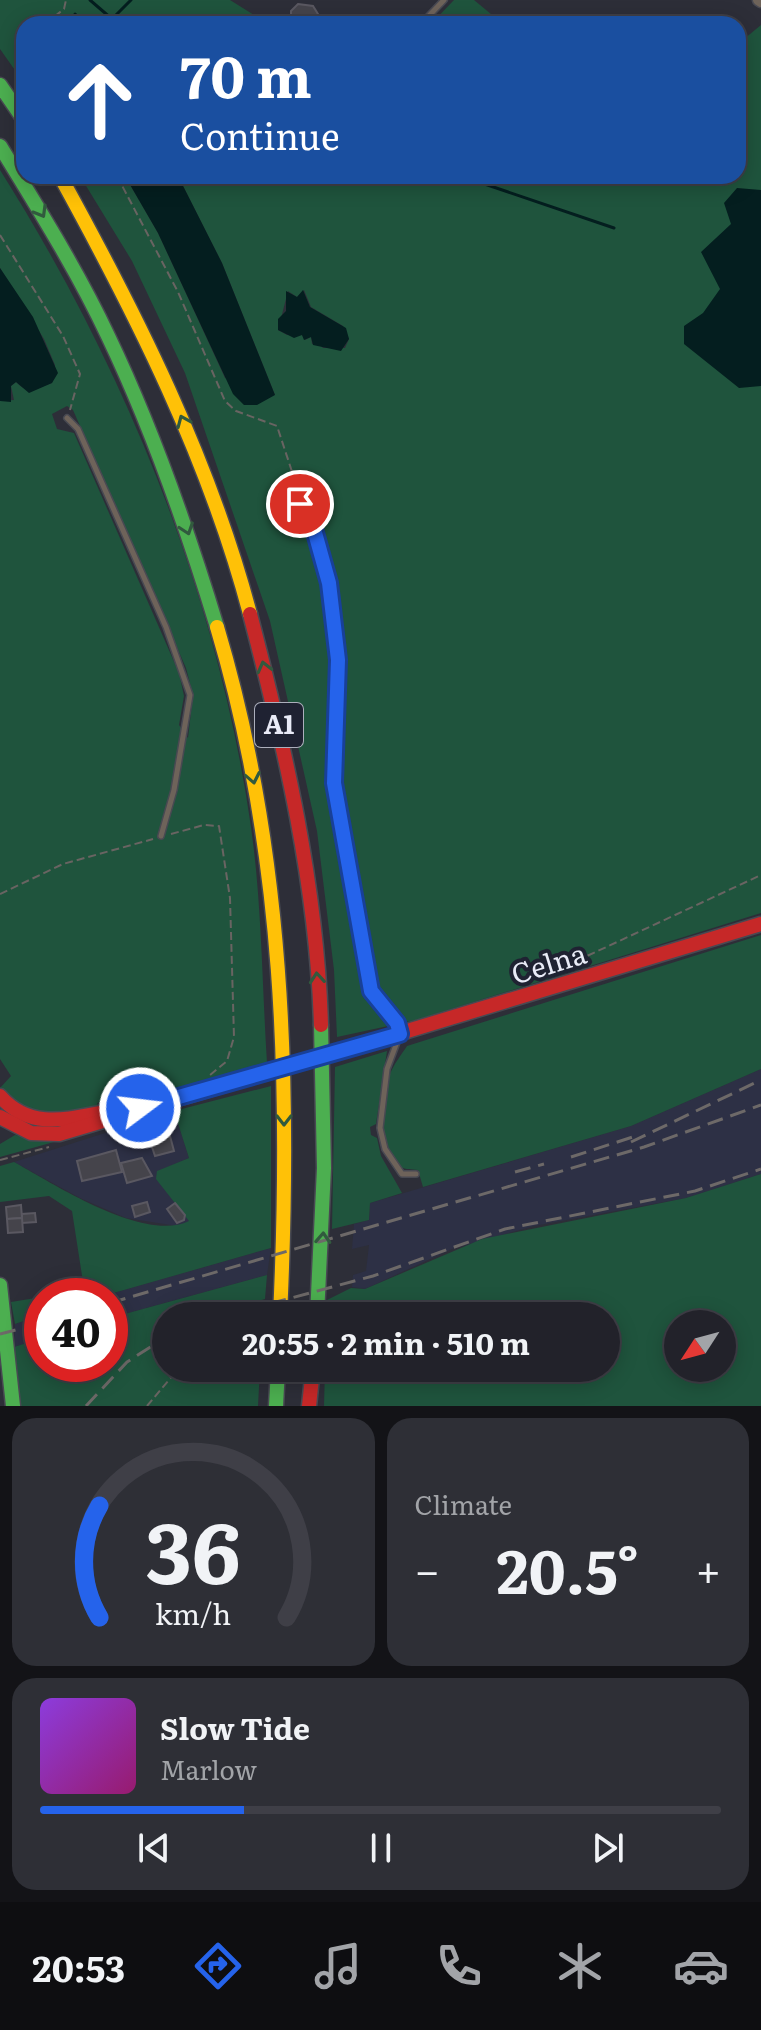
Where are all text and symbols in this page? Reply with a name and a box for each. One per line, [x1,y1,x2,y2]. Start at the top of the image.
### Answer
text: 70 m [180,32,312,115]
icon: ahead [48,48,152,152]
text: Continue [180,108,340,161]
one-way arrow [31,203,47,218]
one-way arrow [177,415,193,429]
pin [266,470,334,538]
icon: arrive [278,482,322,526]
one-way arrow [177,521,193,535]
one-way arrow [257,661,274,675]
road number: A1 [255,703,303,747]
one-way arrow [244,771,261,785]
street label: Celna [506,931,591,993]
one-way arrow [309,972,326,985]
position arrow [98,1066,182,1150]
one-way arrow [275,1114,293,1127]
one-way arrow [314,1231,331,1244]
speed limit sign: 40 [24,1278,128,1382]
north arrow [664,1310,736,1382]
map controls [664,1310,736,1382]
text: 20:55 · 2 min · 510 m [242,1320,530,1364]
text: Climate [415,1484,512,1523]
text: 36 [146,1486,241,1610]
text: 20.5° [496,1523,639,1612]
text: − [415,1535,440,1601]
text: + [695,1535,721,1601]
text: km/h [155,1591,231,1634]
text: Slow Tide [160,1705,310,1749]
text: Marlow [160,1749,257,1788]
icon: previous [132,1826,176,1870]
icon: pause [359,1826,403,1870]
icon: next [586,1826,630,1870]
icon: directions [190,1938,246,1994]
icon: music [310,1938,366,1994]
icon: phone [431,1938,487,1994]
icon: climate [552,1938,608,1994]
icon: car [673,1938,729,1994]
text: 20:53 [32,1940,125,1993]

